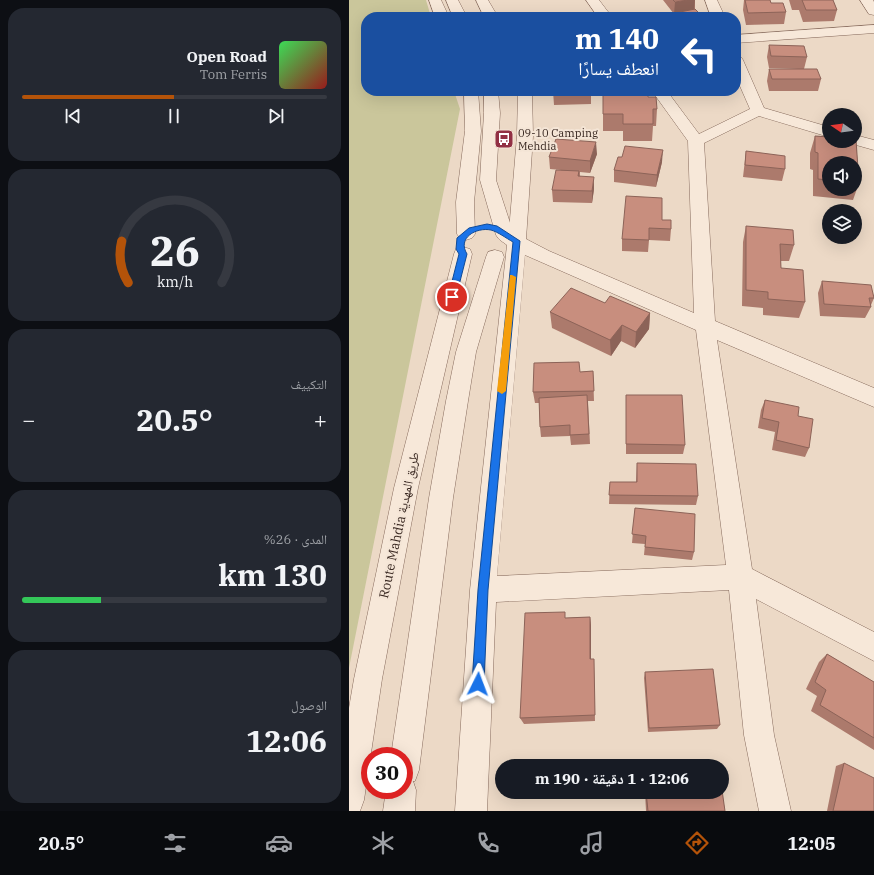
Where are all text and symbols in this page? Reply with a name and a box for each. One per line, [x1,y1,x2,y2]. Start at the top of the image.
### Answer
text: 140 m [575,20,659,57]
icon: left [673,28,725,80]
text: Open Road [187,47,267,66]
text: انعطف يسارًا [578,57,659,80]
text: Tom Ferris [200,66,267,83]
icon: previous [62,105,84,127]
icon: pause [163,105,185,127]
icon: next [265,105,287,127]
north arrow [822,108,862,148]
map controls [822,108,862,244]
place label: 09-10 Camping Mehdia [518,126,598,153]
bus stop icon: 09-10 Camping Mehdia [493,128,515,150]
button: sound [822,156,862,196]
button: layers [822,204,862,244]
text: 26 [150,223,199,277]
text: km/h [156,271,193,290]
pin [435,280,469,314]
icon: arrive [441,286,463,308]
text: التكييف [291,376,327,393]
text: 20.5° [136,400,213,439]
text: − [22,405,35,434]
text: + [314,405,327,434]
street label: Route Mahdia طريق المهدية [375,450,423,600]
text: المدى · 26% [264,531,327,548]
text: 130 km [218,555,327,594]
position arrow [457,663,499,705]
text: الوصول [291,697,327,714]
text: 12:06 [246,721,327,760]
speed limit sign: 30 [361,747,413,799]
text: 12:06 · 1 دقيقة · 190 m [535,769,689,788]
icon: filters [161,829,189,857]
icon: car [265,829,293,857]
icon: climate [369,829,397,857]
icon: phone [474,829,502,857]
icon: music [578,829,606,857]
icon: directions [683,829,711,857]
text: 20.5° [38,832,84,855]
text: 12:05 [787,832,836,855]

